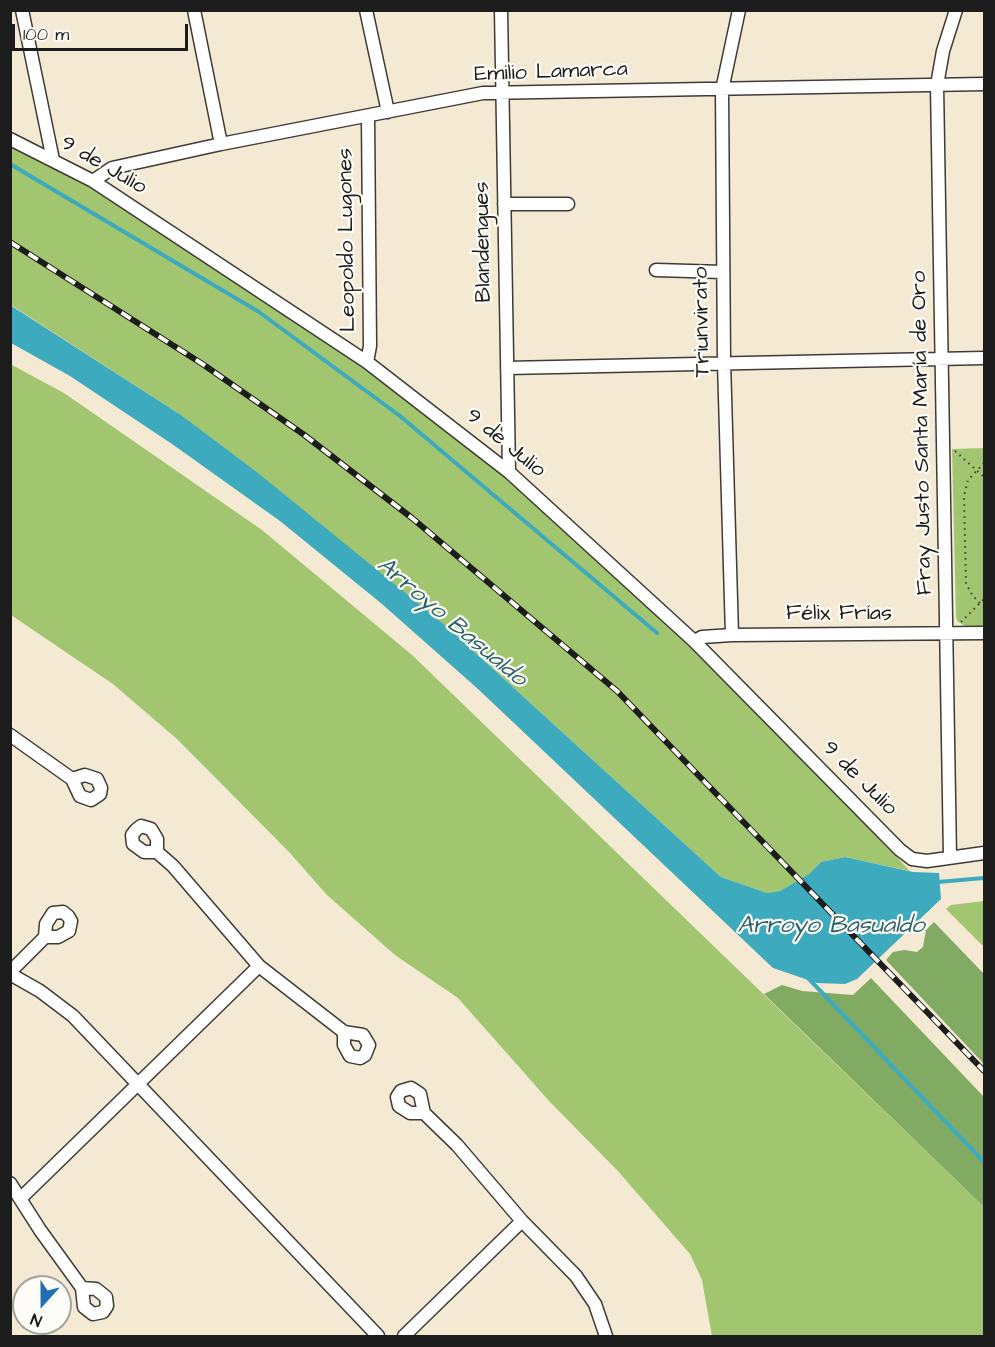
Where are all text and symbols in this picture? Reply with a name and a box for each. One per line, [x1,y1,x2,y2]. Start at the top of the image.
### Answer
scale bar [15,12,190,50]
text: 100 m [23,22,69,47]
street label: Emilio Lamarca [474,57,628,89]
street label: 9 de Julio [55,131,151,201]
street label: Leopoldo Lugones [333,148,363,332]
street label: Blandengues [470,181,498,303]
street label: Triunvirato [689,266,717,378]
street label: Fray Justo Santa María de Oro [907,270,939,596]
street label: 9 de Julio [460,404,550,484]
water label: Arroyo Basualdo [370,552,532,694]
street label: Félix Frías [786,601,892,627]
street label: 9 de Julio [816,736,902,822]
water label: Arroyo Basualdo [738,913,924,941]
north arrow [12,1275,72,1335]
text: N [28,1308,45,1332]

